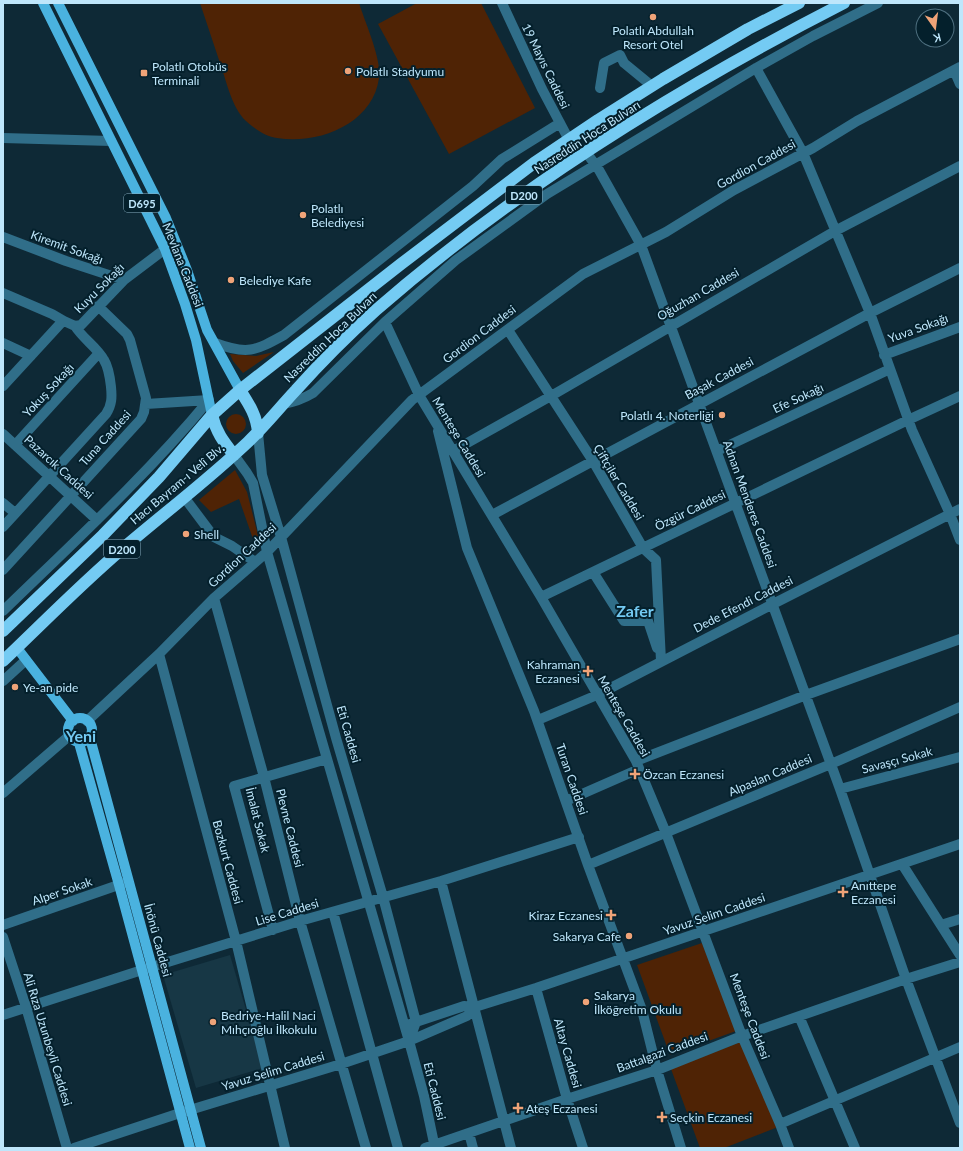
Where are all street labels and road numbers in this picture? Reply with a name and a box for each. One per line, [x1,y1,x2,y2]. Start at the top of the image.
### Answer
street label: 19 Mayıs Caddesi [519,21,573,111]
street label: Nasreddin Hoca Bulvarı [531,97,643,177]
street label: Gordion Caddesi [714,136,798,192]
road number: D200 [506,186,542,204]
road number: D695 [124,194,160,212]
street label: Mevlana Caddesi [159,221,207,310]
street label: Kiremit Sokağı [29,227,105,267]
street label: Kuyu Sokağı [71,260,127,316]
street label: Oğuzhan Caddesi [654,264,742,324]
street label: Nasreddin Hoca Bulvarı [280,289,380,385]
street label: Gordion Caddesi [439,302,519,366]
street label: Yuva Sokağı [886,310,950,346]
street label: Başak Caddesi [682,354,756,402]
street label: Yokuş Sokağı [19,360,77,420]
street label: Efe Sokağı [770,380,826,416]
street label: Menteşe Caddesi [429,394,489,480]
street label: Tuna Caddesi [76,407,134,469]
street label: Pazarcık Caddesi [21,432,97,502]
street label: Adnan Menderes Caddesi [720,438,780,570]
street label: Hacı Bayram-ı Velî Blv. [127,440,227,528]
street label: Çiftçiler Caddesi [590,441,648,523]
street label: Özgür Caddesi [652,486,728,534]
street label: Gordion Caddesi [205,520,279,590]
road number: D200 [104,540,140,558]
street label: Dede Efendi Caddesi [691,572,795,636]
street label: Menteşe Caddesi [595,673,653,759]
street label: Eti Caddesi [334,704,364,765]
street label: Turan Caddesi [553,741,591,817]
street label: Savaşçı Sokak [860,743,935,777]
street label: Alpaslan Caddesi [726,751,814,799]
street label: İmalat Sokak [243,786,274,855]
street label: Plevne Caddesi [273,787,307,869]
street label: Bozkurt Caddesi [210,818,246,906]
street label: Alper Sokak [30,873,95,908]
street label: Yavuz Selim Caddesi [661,890,767,938]
street label: Lise Caddesi [253,895,321,929]
street label: İnönü Caddesi [141,902,175,978]
street label: Ali Rıza Uzunbeyli Caddesi [21,970,75,1108]
street label: Menteşe Caddesi [727,971,773,1061]
street label: Altay Caddesi [551,1016,585,1090]
street label: Battalgazi Caddesi [614,1029,710,1075]
street label: Yavuz Selim Caddesi [220,1048,326,1094]
street label: Eti Caddesi [421,1061,449,1122]

